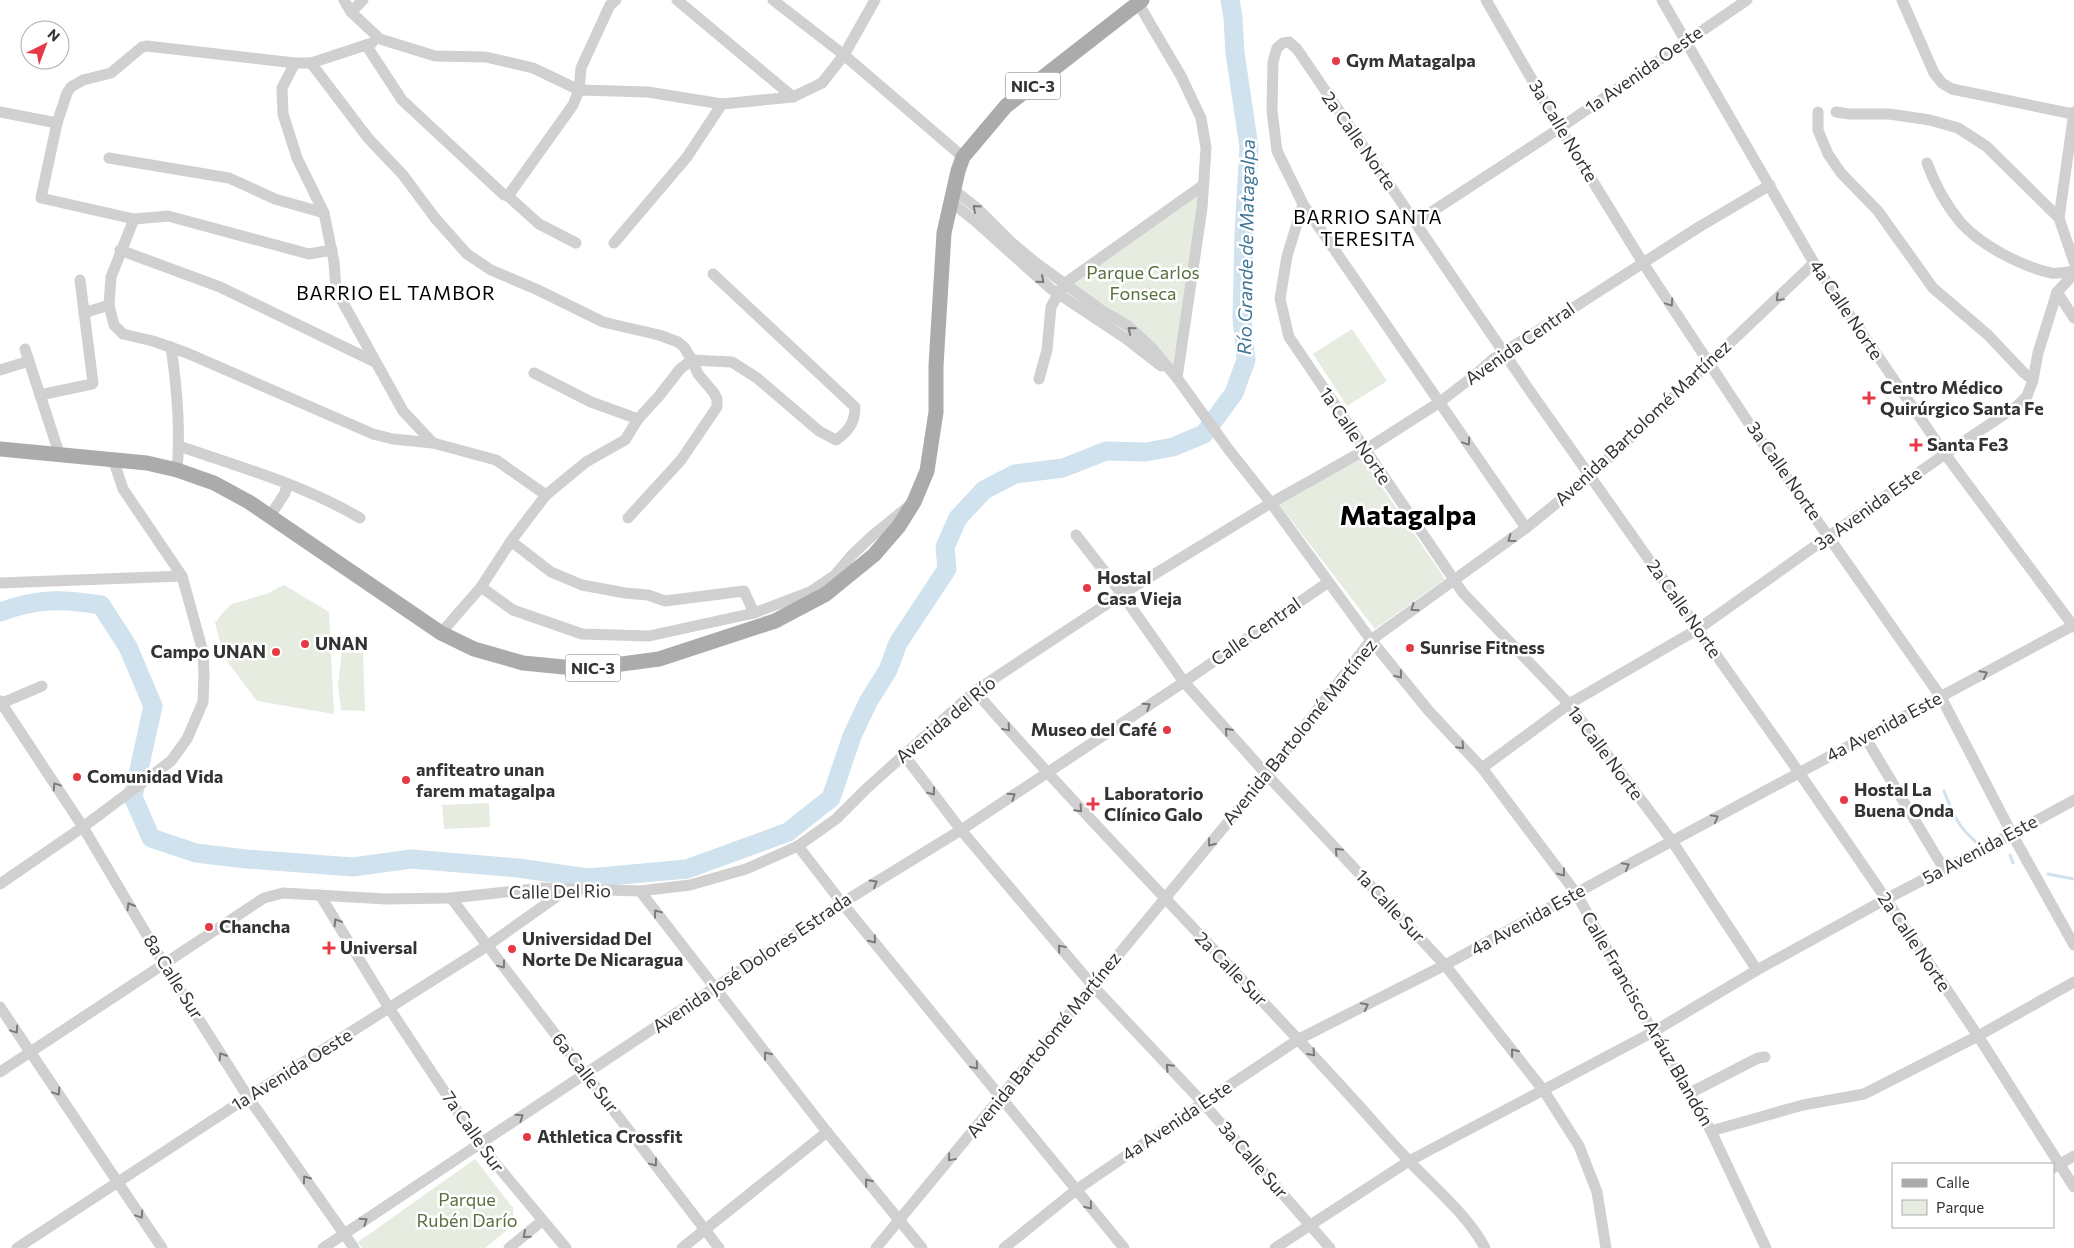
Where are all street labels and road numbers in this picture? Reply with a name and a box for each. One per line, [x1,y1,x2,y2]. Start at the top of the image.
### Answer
street label: 1a Avenida Oeste [1581,21,1706,118]
road number: NIC-3 [1006,72,1060,100]
street label: 3a Calle Norte [1525,75,1603,186]
street label: 2a Calle Norte [1318,87,1402,194]
street label: 4a Calle Norte [1805,255,1888,364]
street label: Avenida Central [1460,297,1579,389]
street label: Avenida Bartolomé Martínez [1550,335,1735,510]
street label: 1a Calle Norte [1315,383,1396,488]
street label: 3a Calle Norte [1743,417,1827,524]
street label: 3a Avenida Este [1810,462,1925,554]
street label: 2a Calle Norte [1643,555,1727,662]
street label: Calle Central [1206,592,1304,670]
street label: Avenida Bartolomé Martínez [1217,634,1381,829]
road number: NIC-3 [566,654,620,681]
street label: Avenida del Río [891,671,1000,767]
street label: 4a Avenida Este [1822,686,1945,766]
street label: 1a Calle Norte [1563,701,1648,804]
street label: 5a Avenida Este [1918,810,2041,889]
street label: 1a Calle Sur [1351,864,1430,947]
street label: Calle Del Rio [509,879,611,903]
street label: 4a Avenida Este [1466,879,1589,960]
street label: Avenida José Dolores Estrada [648,887,855,1037]
street label: 2a Calle Norte [1874,888,1956,995]
street label: Calle Francisco Aráuz Blandón [1577,907,1718,1130]
street label: 2a Calle Sur [1191,927,1272,1010]
street label: 8a Calle Sur [139,930,208,1023]
street label: Avenida Bartolomé Martínez [961,947,1125,1142]
street label: 1a Avenida Oeste [227,1023,356,1115]
street label: 6a Calle Sur [548,1028,624,1117]
street label: 4a Avenida Este [1117,1075,1235,1165]
street label: 7a Calle Sur [438,1087,510,1176]
street label: 3a Calle Sur [1214,1116,1293,1202]

